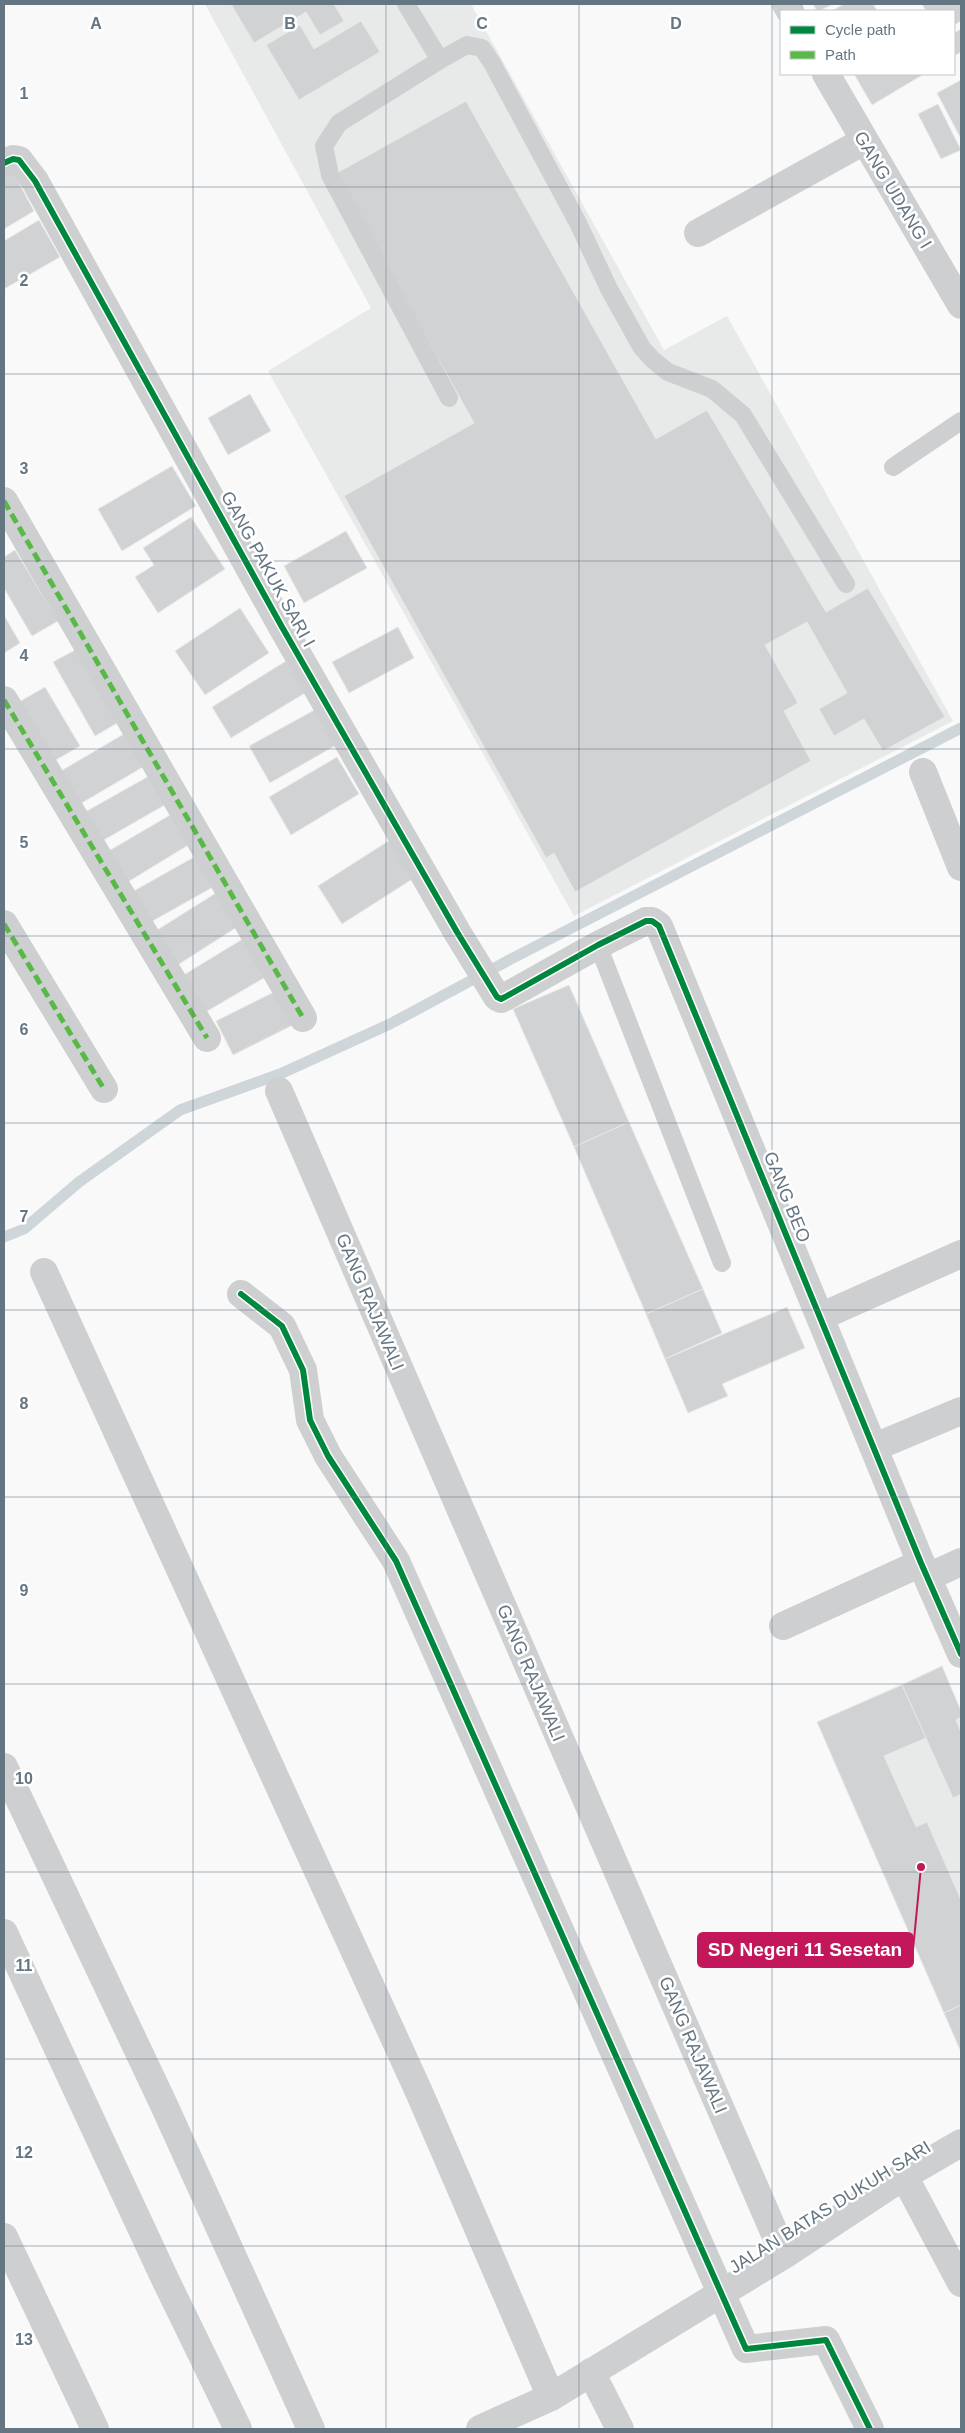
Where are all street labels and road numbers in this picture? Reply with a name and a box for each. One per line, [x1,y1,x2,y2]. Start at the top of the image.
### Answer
street label: GANG UDANG I [850,128,936,252]
street label: GANG PAKUK SARI I [217,488,319,650]
street label: GANG BEO [760,1149,814,1245]
street label: GANG RAJAWALI [332,1231,408,1373]
street label: GANG RAJAWALI [493,1602,569,1744]
street label: GANG RAJAWALI [655,1974,731,2116]
street label: JALAN BATAS DUKUH SARI [726,2137,934,2277]

